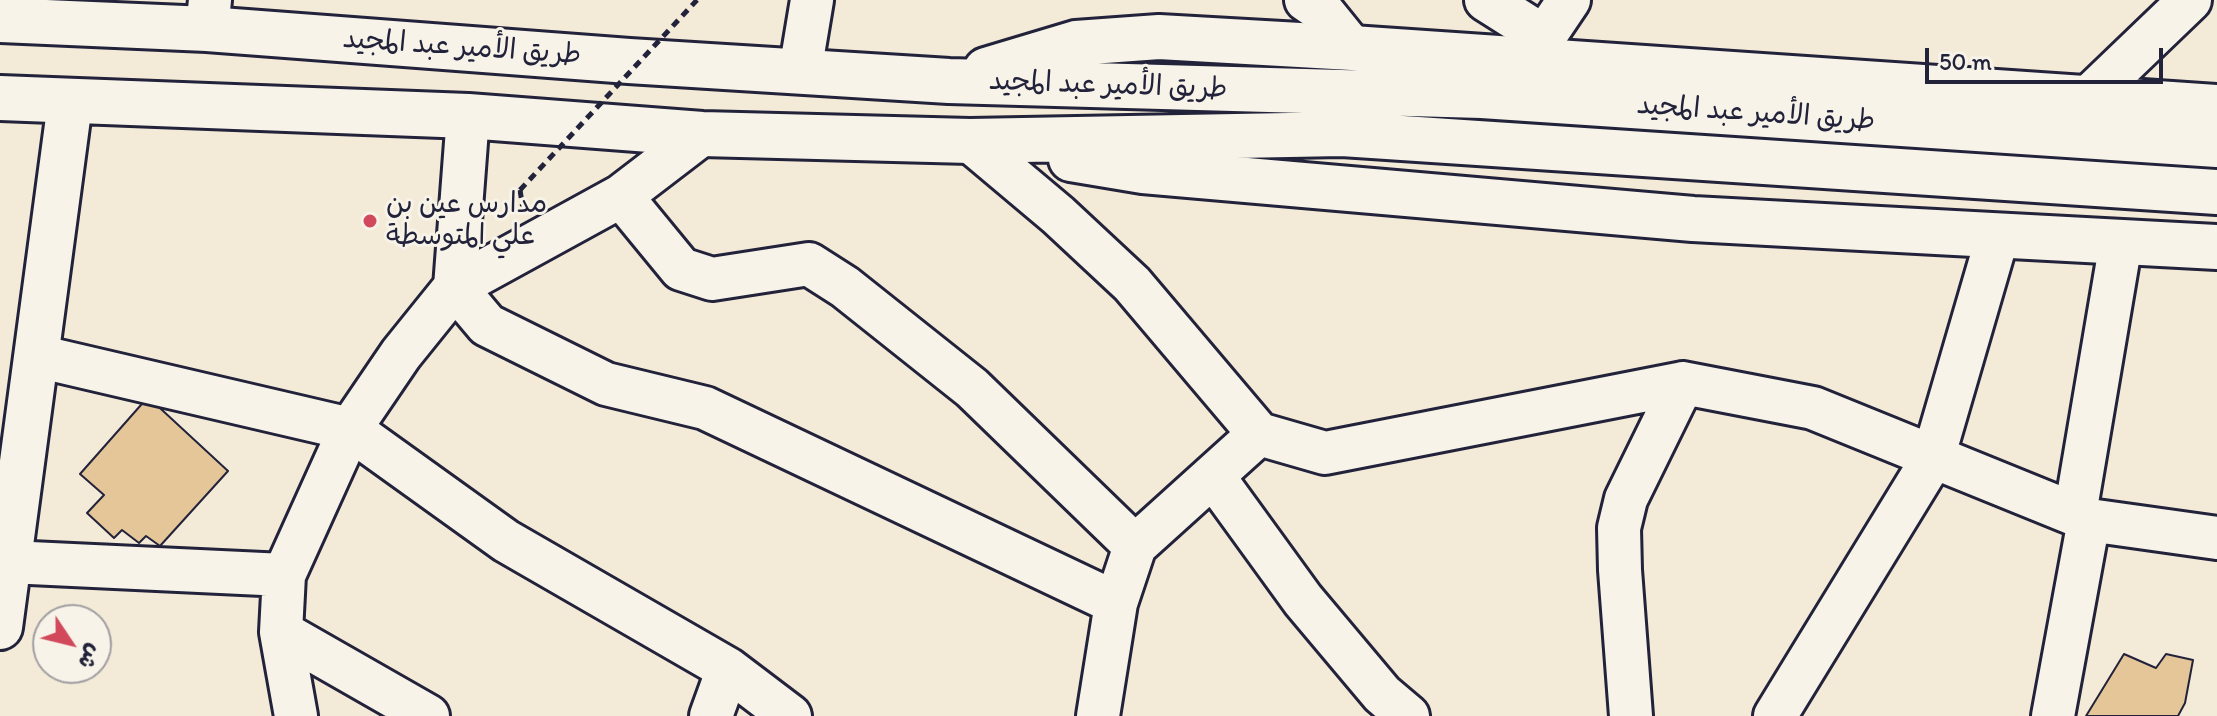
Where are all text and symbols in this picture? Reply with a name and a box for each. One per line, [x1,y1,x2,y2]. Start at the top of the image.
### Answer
street label: طريق الأمير عبد المجيد [342,23,582,73]
scale bar [1929,32,2167,82]
text: 50 m [1939,47,1992,76]
street label: طريق الأمير عبد المجيد [988,65,1228,107]
street label: طريق الأمير عبد المجيد [1636,89,1876,139]
place label: مدارس عين بن علي المتوسطة [386,188,547,254]
marker: مدارس عين بن علي المتوسطة [361,212,379,230]
north arrow [32,604,112,684]
text: ش [72,639,108,675]

